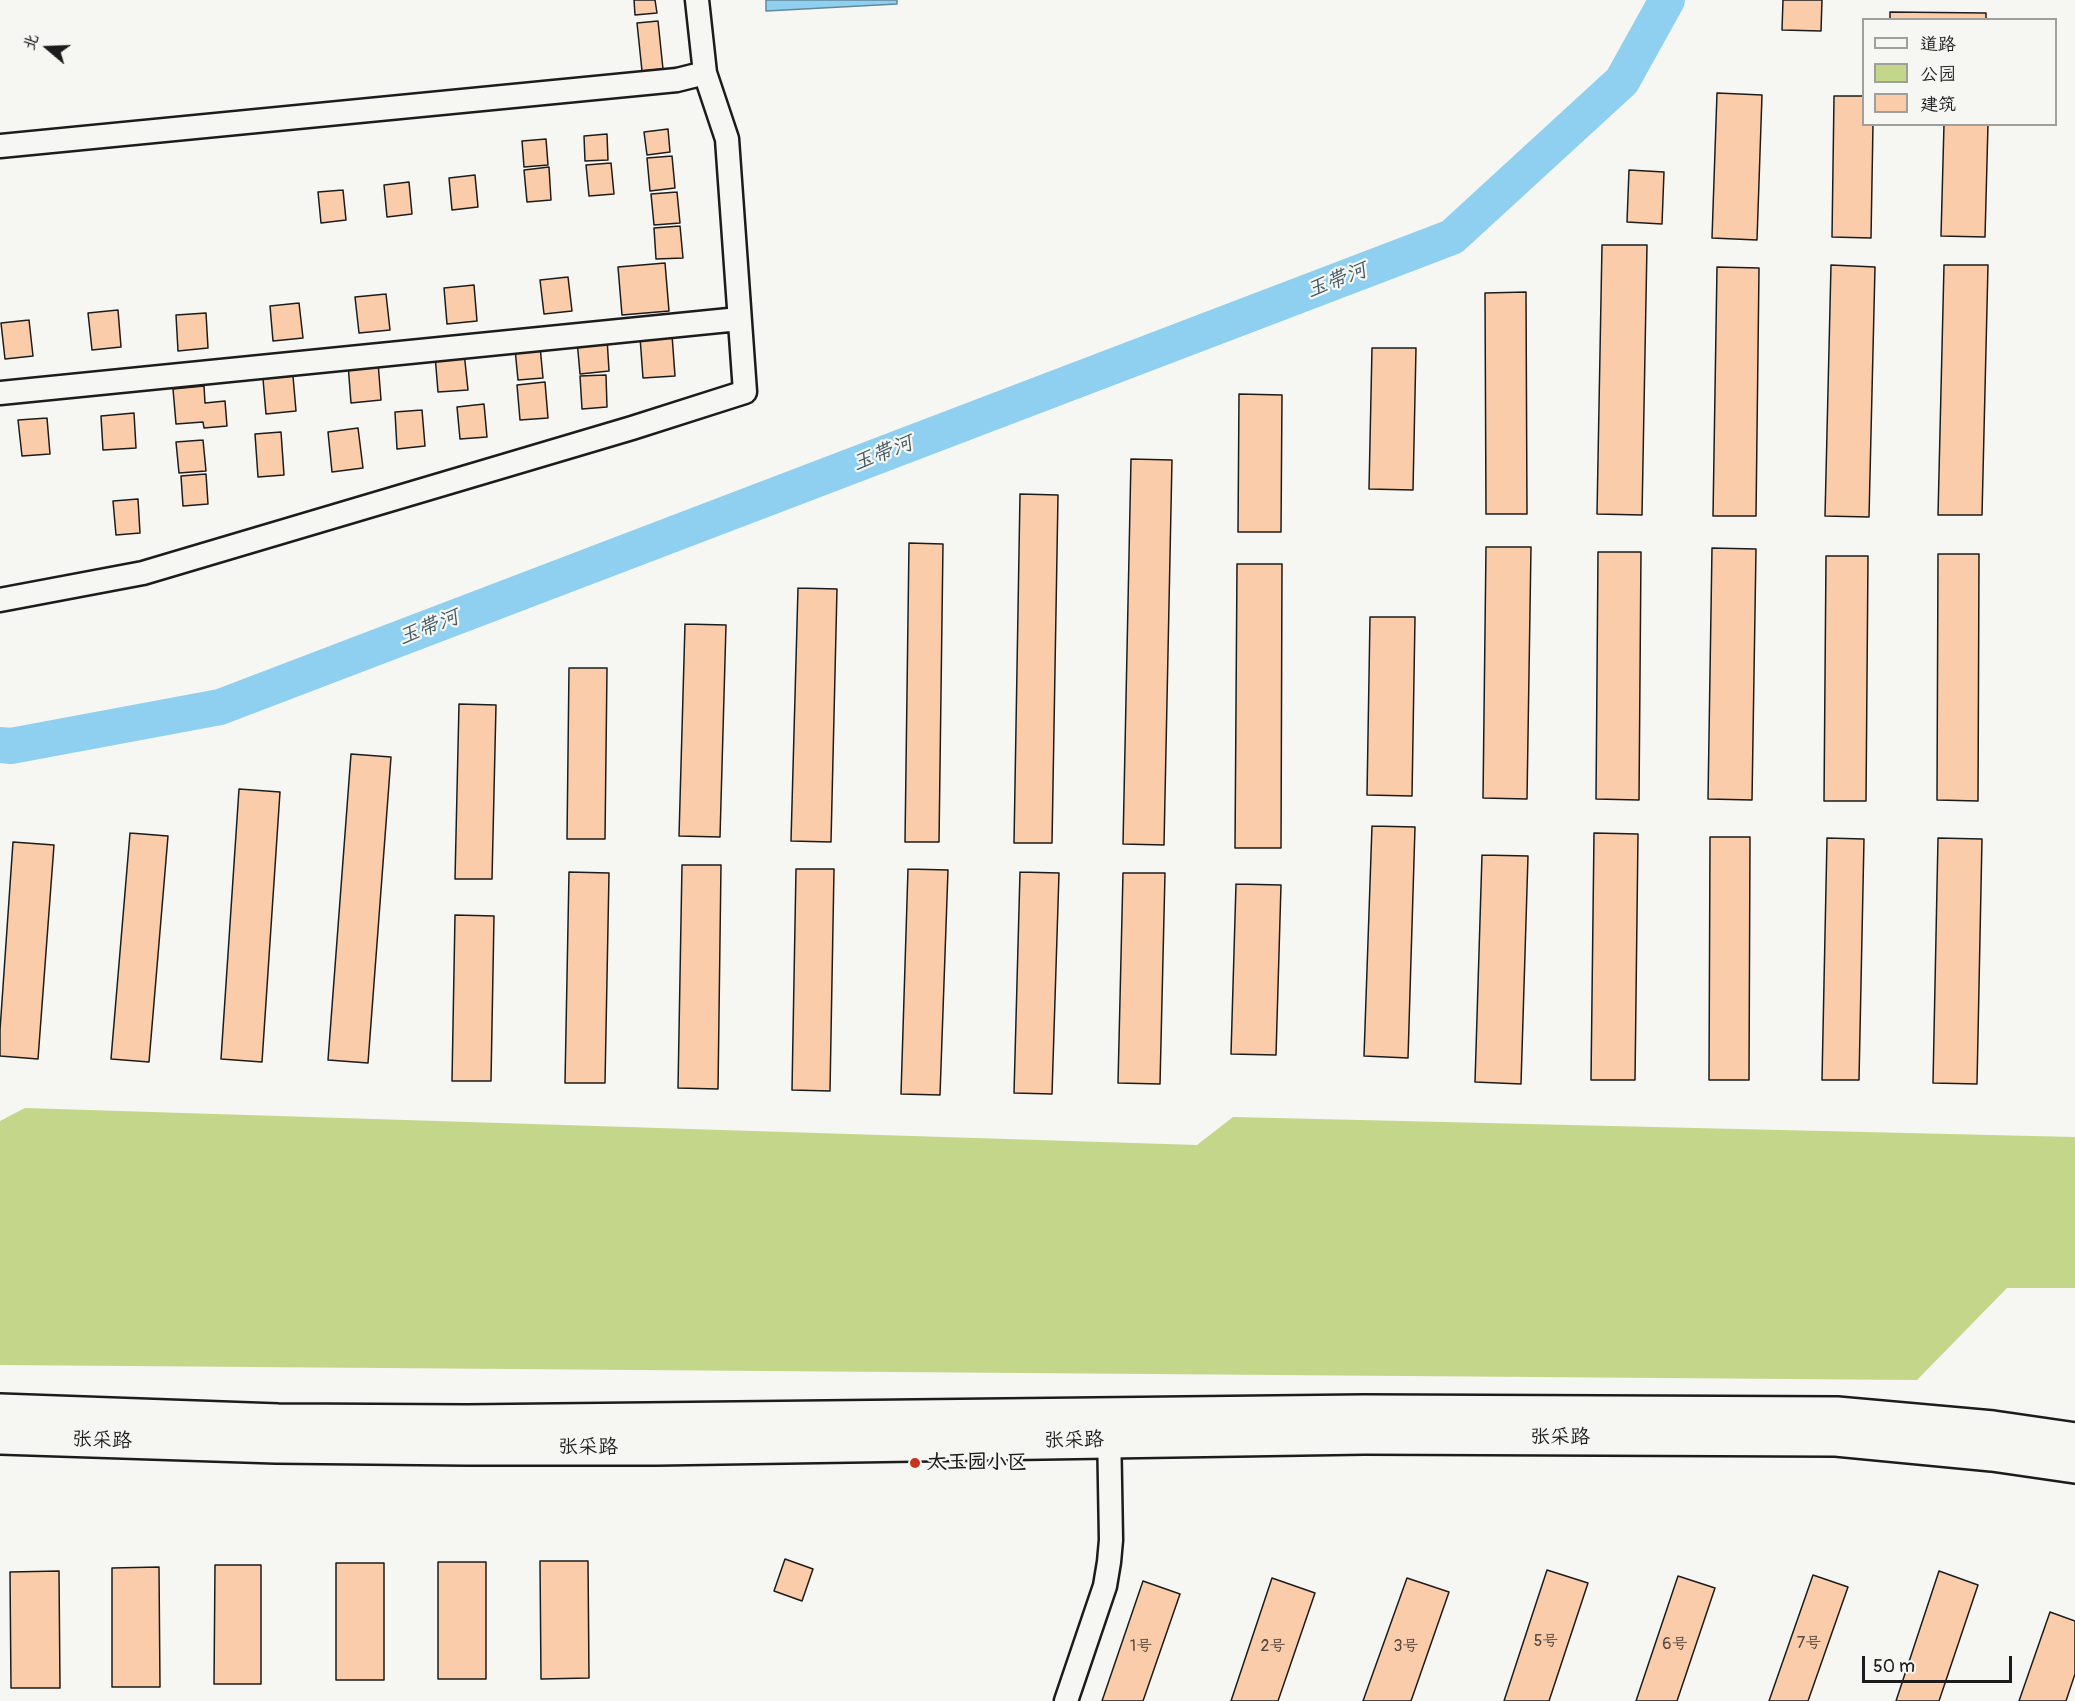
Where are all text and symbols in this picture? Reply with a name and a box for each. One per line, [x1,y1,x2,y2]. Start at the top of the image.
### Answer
north arrow [18,18,78,78]
legend [1862,18,2057,126]
text: 北 [19,31,43,53]
text: 道路 [1920,33,1956,56]
text: 公园 [1920,63,1956,86]
text: 建筑 [1920,93,1956,116]
water label: 玉带河 [1303,258,1371,304]
water label: 玉带河 [849,431,917,477]
water label: 玉带河 [395,605,463,651]
street label: 张采路 [1530,1426,1590,1450]
street label: 张采路 [72,1428,132,1454]
street label: 张采路 [1044,1428,1104,1454]
street label: 张采路 [558,1436,618,1460]
place label: 太玉园小区 [927,1451,1027,1475]
marker: 太玉园小区 [908,1456,922,1470]
house number: 5号 [1534,1632,1558,1652]
house number: 7号 [1797,1634,1821,1654]
house number: 6号 [1662,1635,1688,1655]
house number: 1号 [1130,1637,1152,1657]
house number: 2号 [1261,1637,1285,1657]
house number: 3号 [1394,1637,1418,1657]
scale bar [1865,1644,2015,1682]
text: 50 m [1873,1655,1915,1678]

